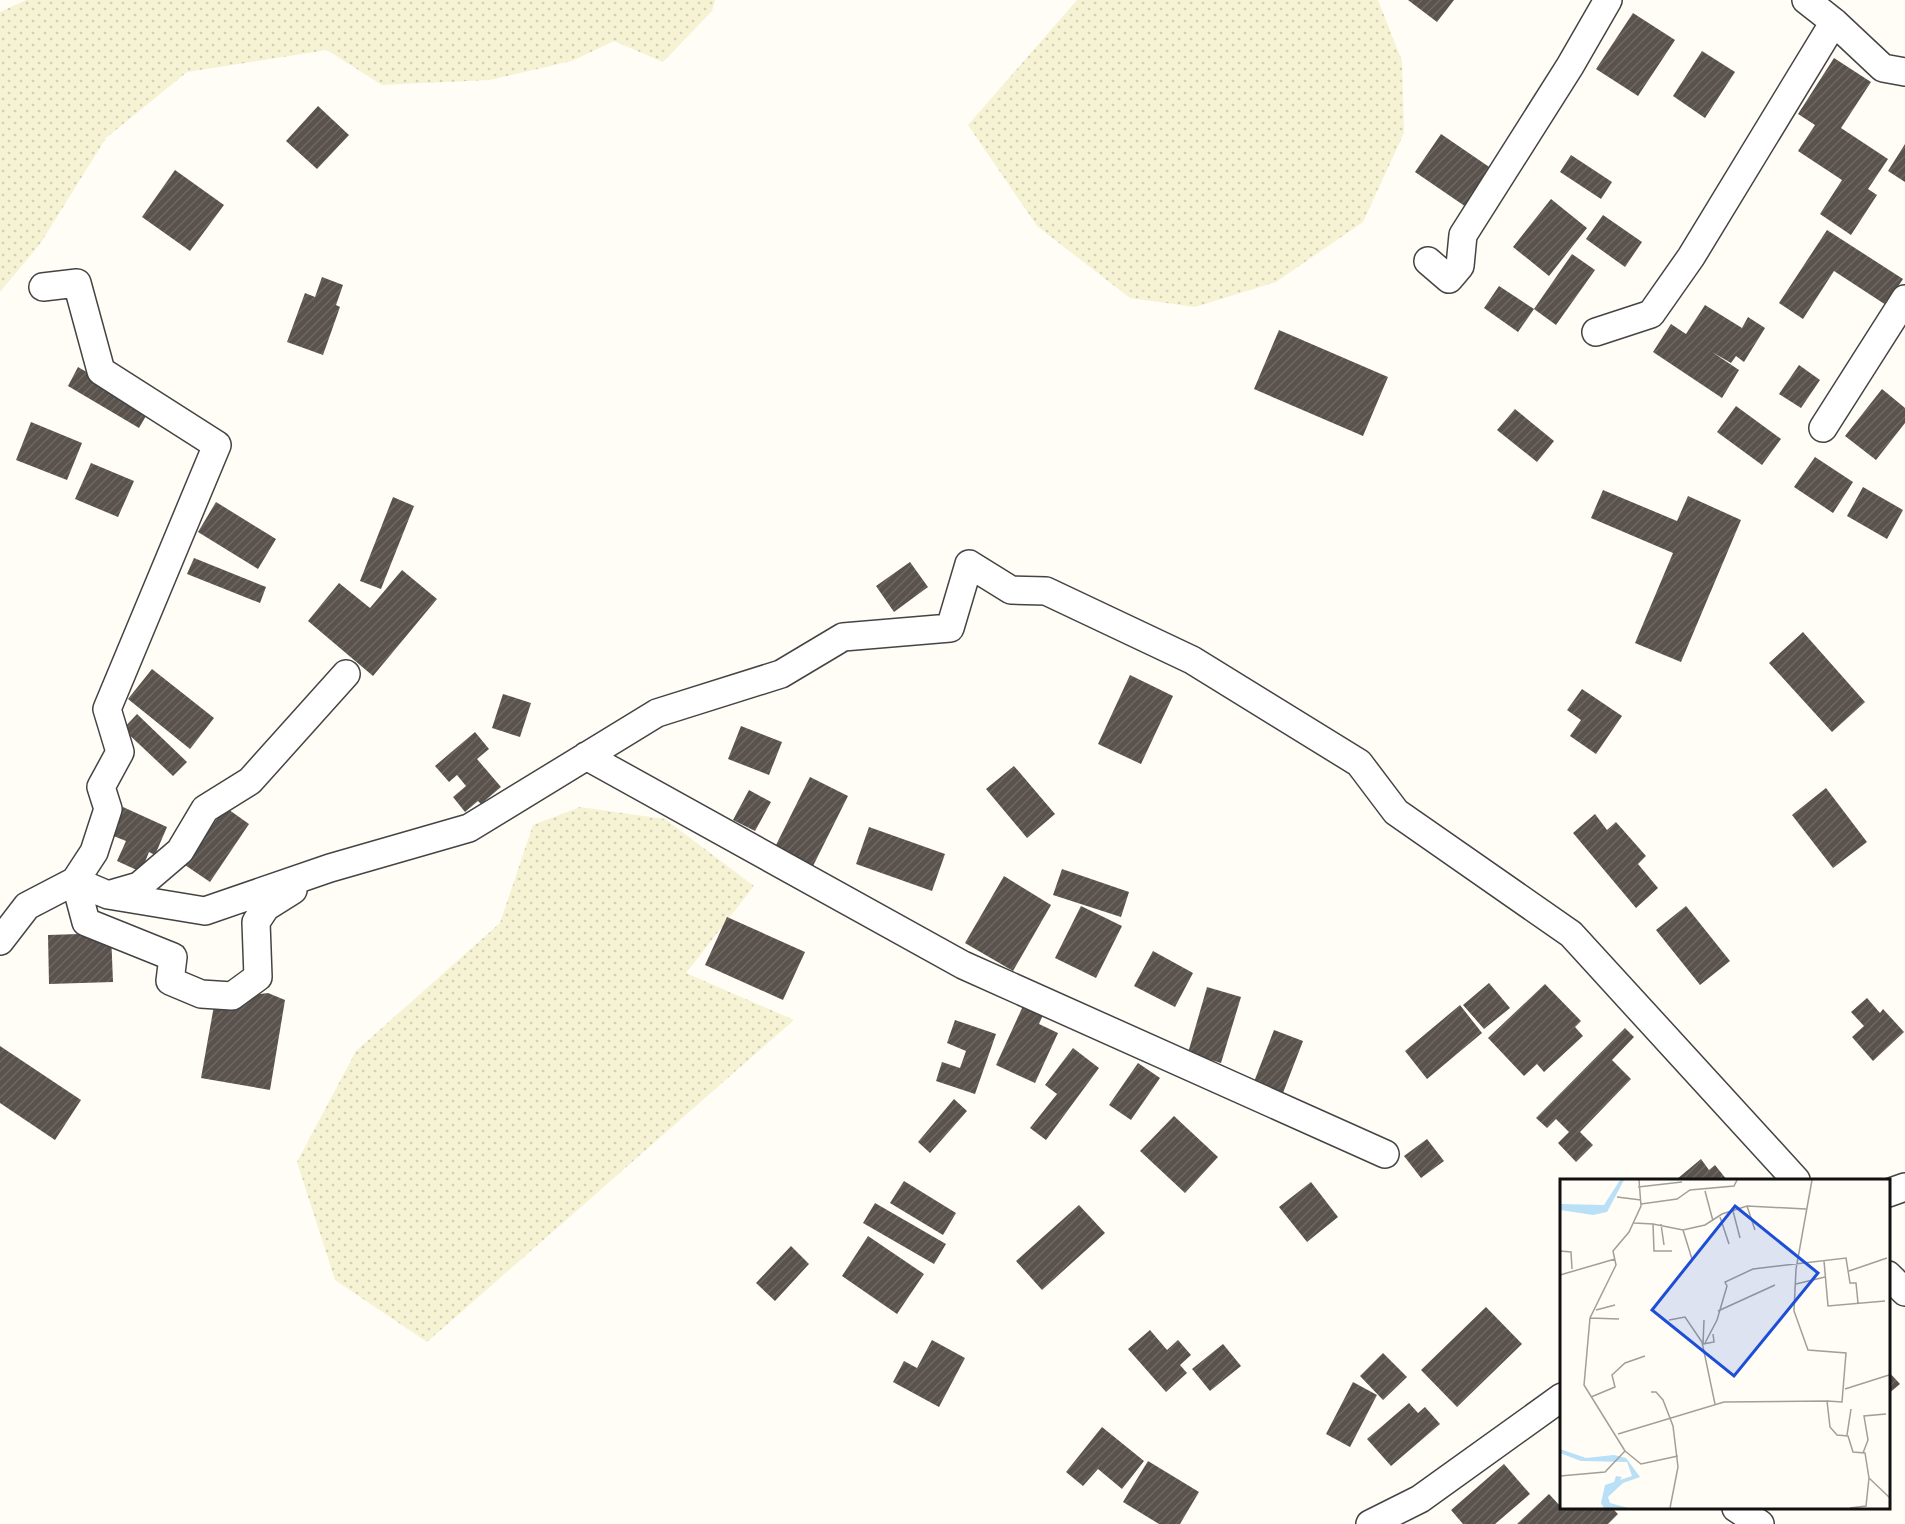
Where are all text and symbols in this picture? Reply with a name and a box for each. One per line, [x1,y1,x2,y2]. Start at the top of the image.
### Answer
inset map [1560,1179,1890,1509]

